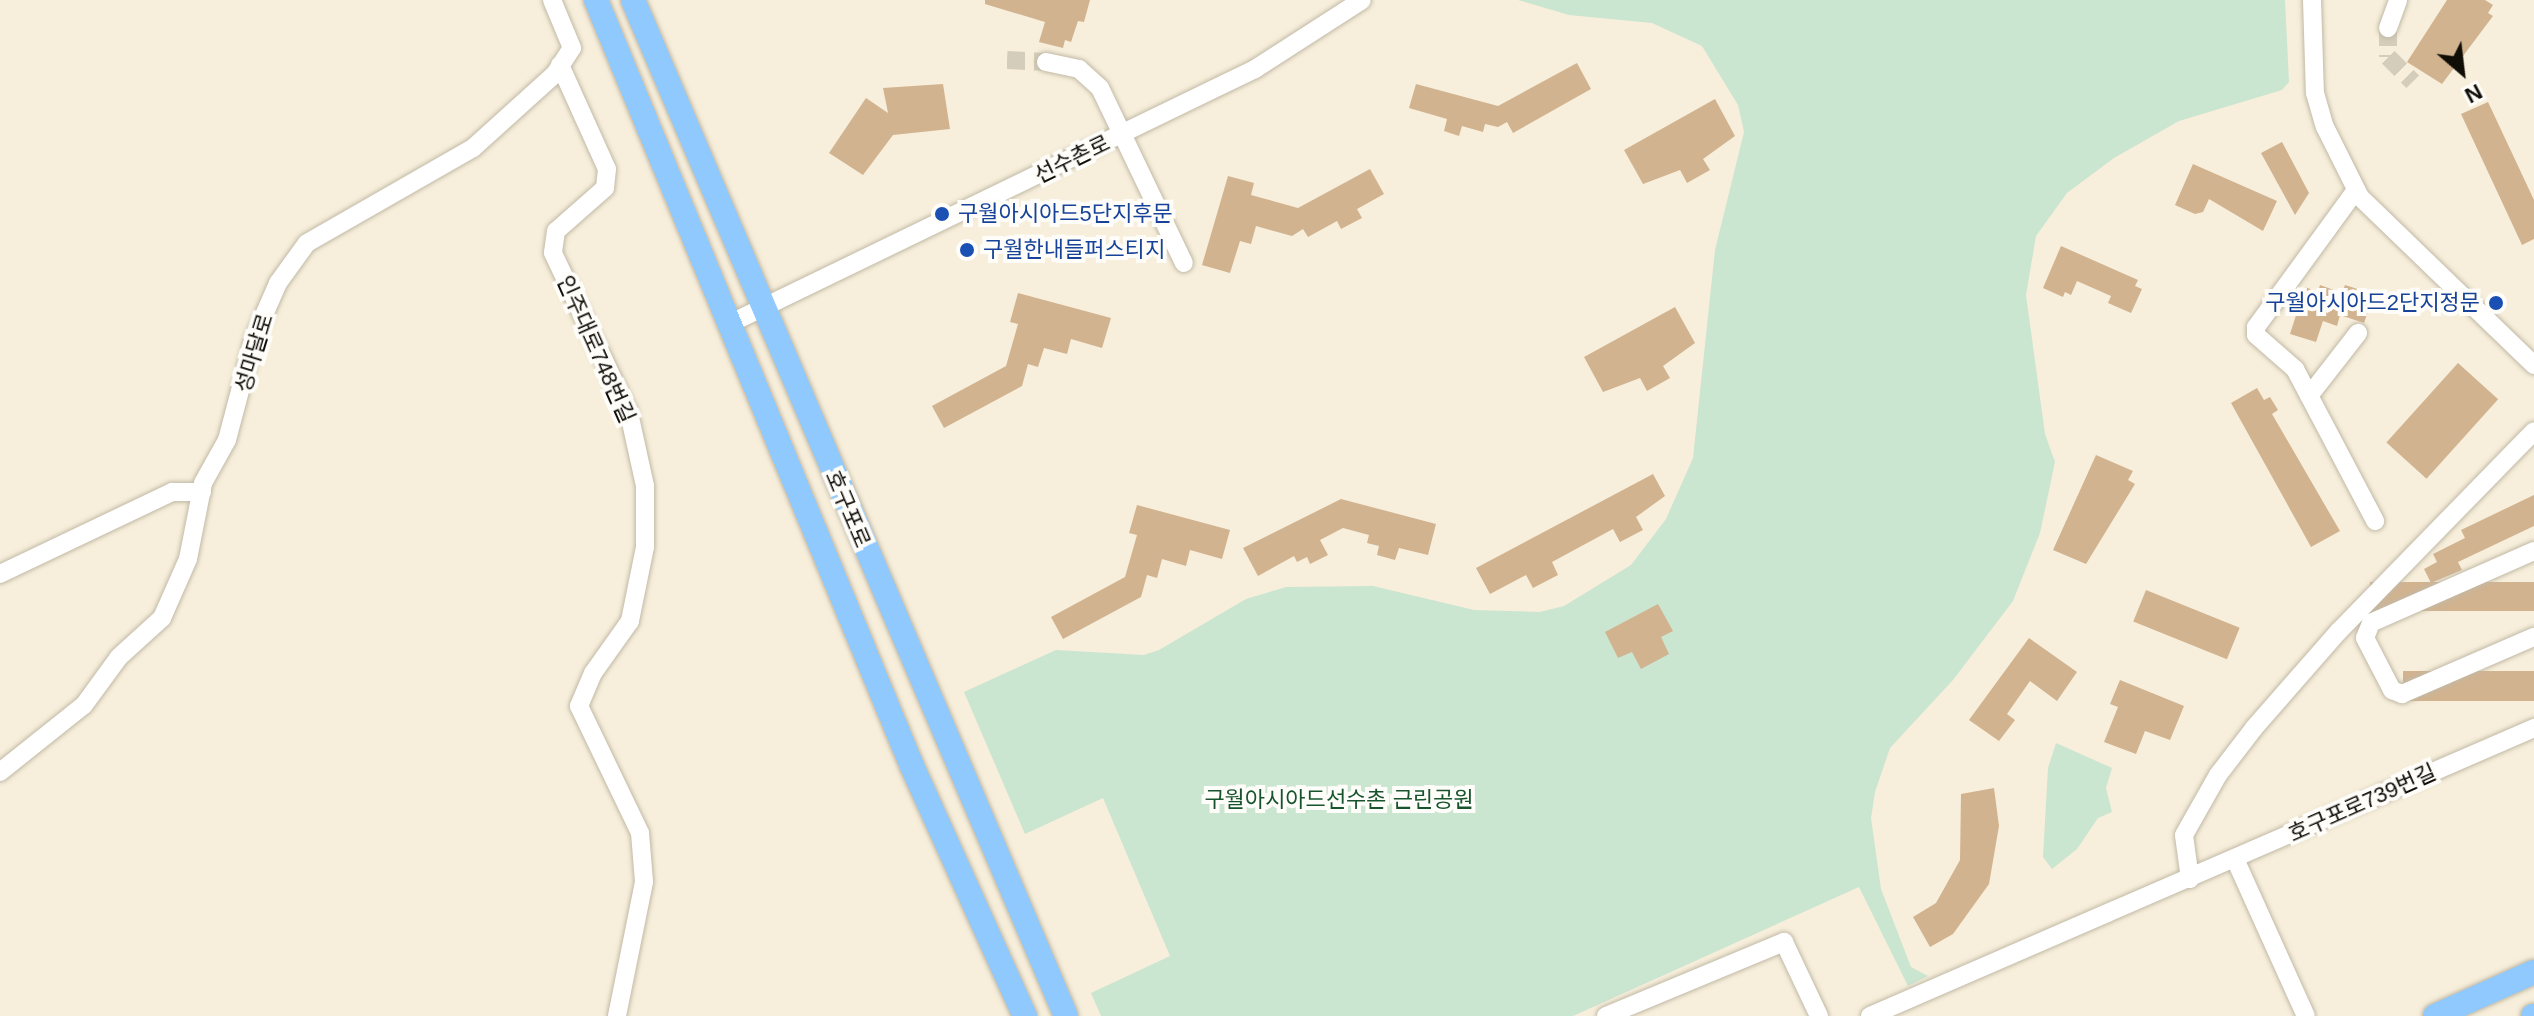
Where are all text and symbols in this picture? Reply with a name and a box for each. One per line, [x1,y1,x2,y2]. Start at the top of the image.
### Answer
north arrow [2422,32,2502,112]
text: N [2461,79,2486,108]
street label: 선수촌로 [1030,129,1114,189]
place label: 구월아시아드5단지후문 [958,201,1173,227]
marker: 구월아시아드5단지후문 [933,205,951,223]
place label: 구월한내들퍼스티지 [983,237,1165,263]
marker: 구월한내들퍼스티지 [958,241,976,259]
street label: 인주대로748번길 [552,271,640,427]
place label: 구월아시아드2단지정문 [2265,290,2480,316]
marker: 구월아시아드2단지정문 [2487,294,2505,312]
street label: 성마달로 [230,310,278,396]
street label: 호구포로 [820,467,876,551]
street label: 호구포로739번길 [2284,759,2440,847]
park label: 구월아시아드선수촌 근린공원 [1204,787,1474,813]

